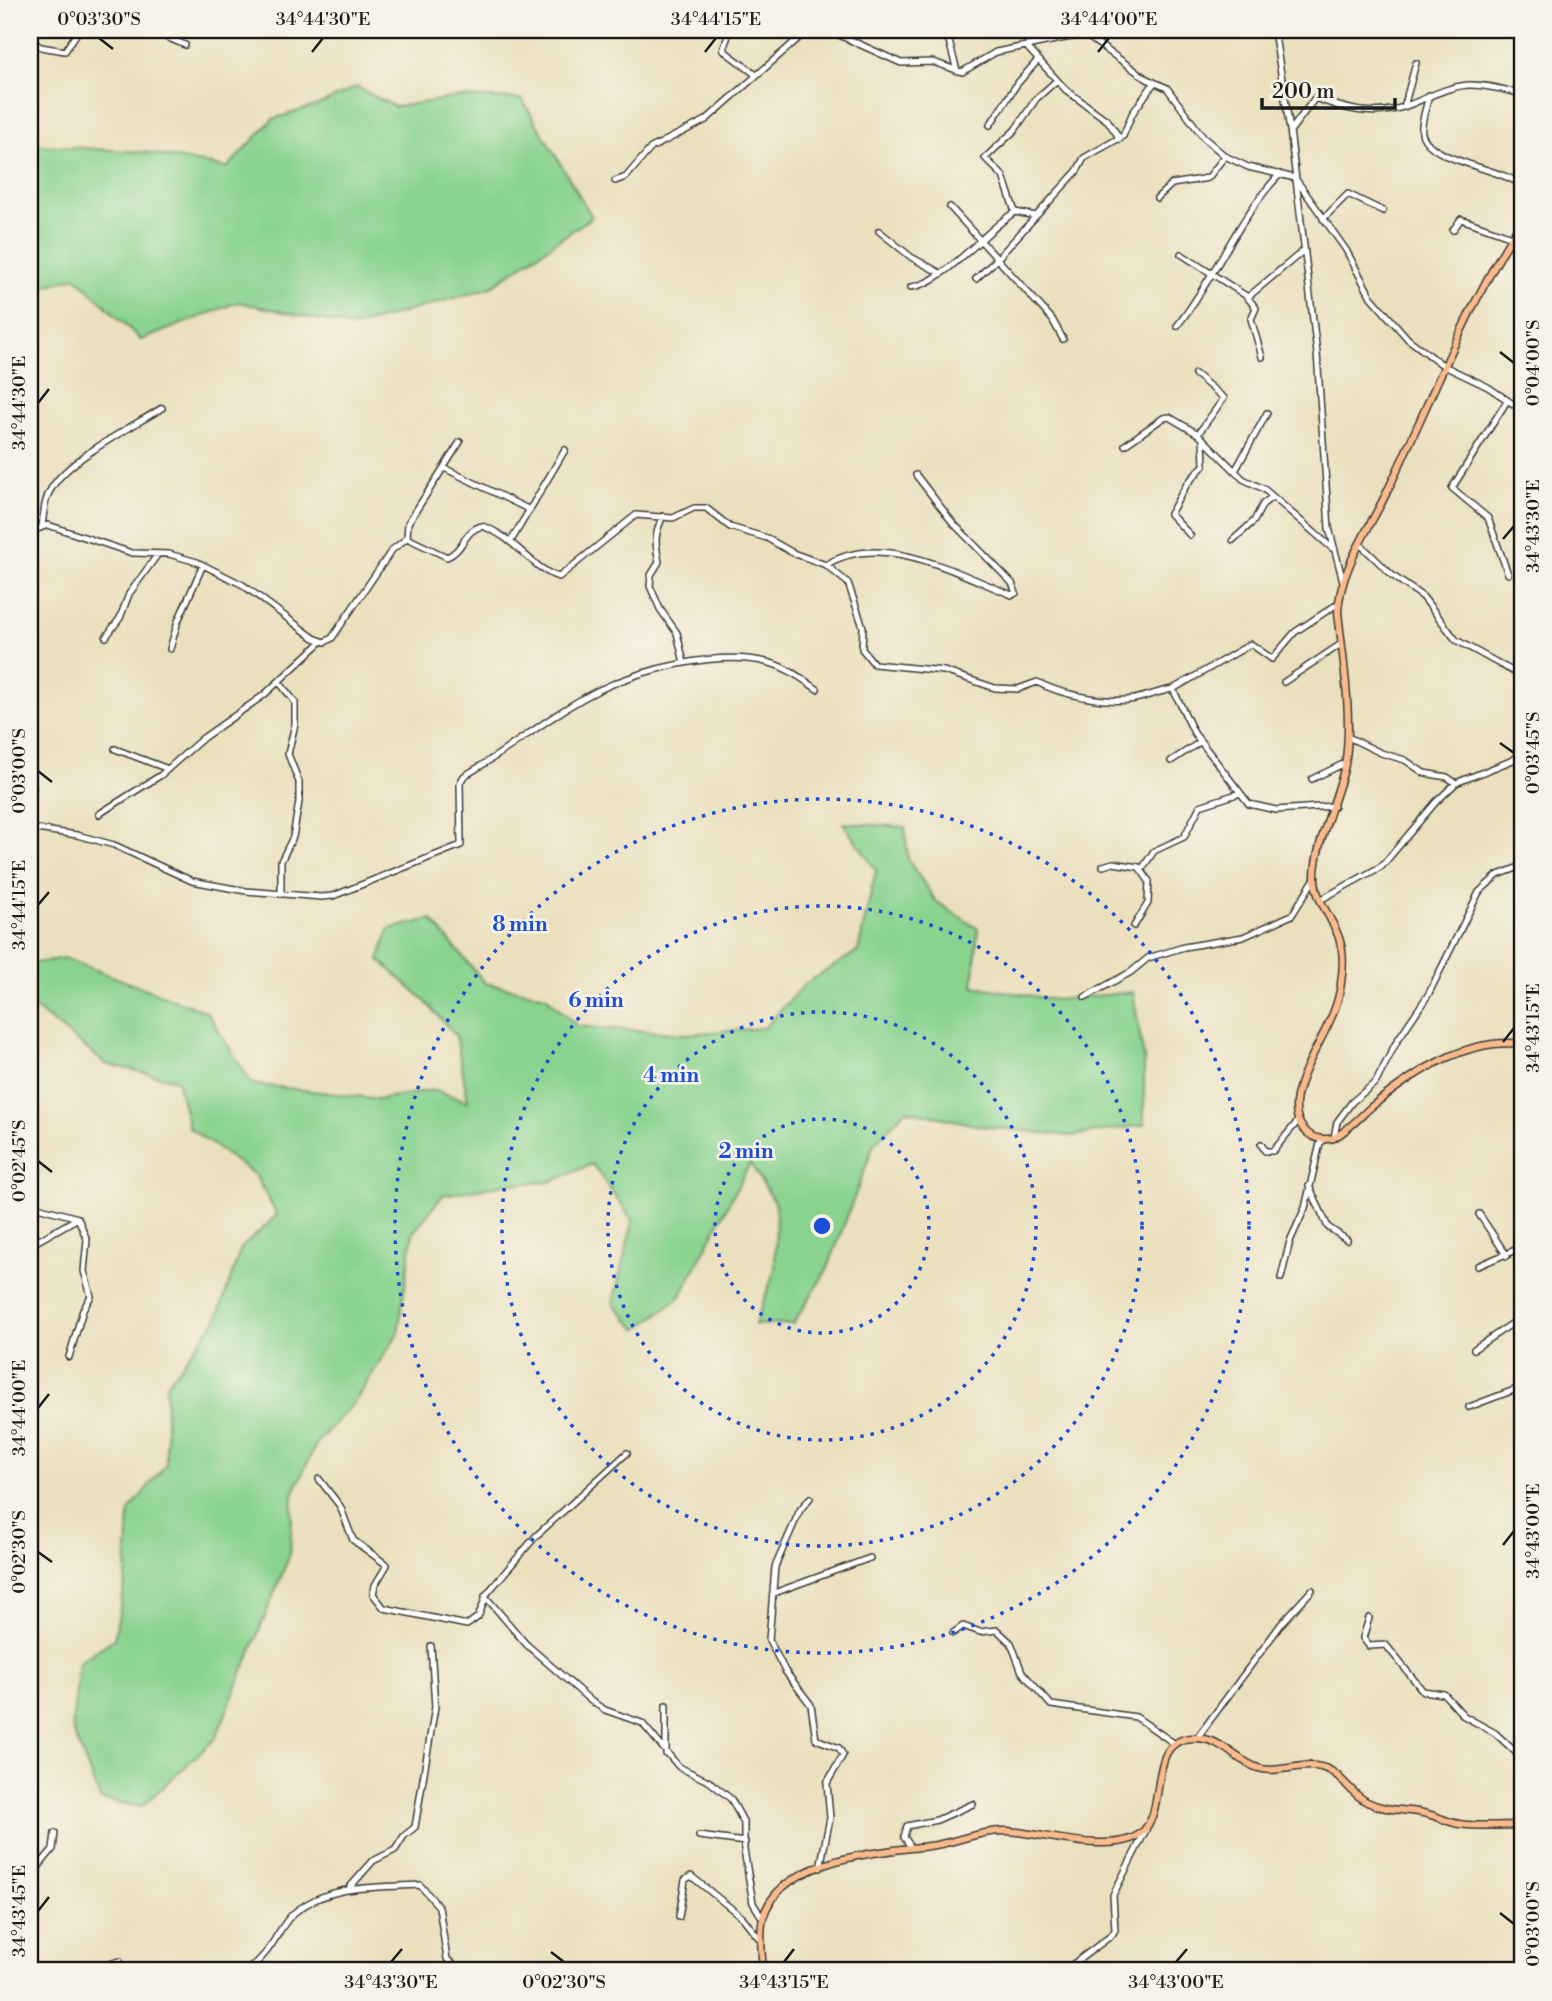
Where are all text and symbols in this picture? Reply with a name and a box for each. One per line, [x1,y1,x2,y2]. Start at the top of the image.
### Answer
text: 0°03'30"S [57,8,141,31]
text: 34°44'30"E [276,8,370,31]
text: 34°44'15"E [671,8,761,31]
text: 34°44'00"E [1061,8,1157,31]
scale bar [1262,66,1394,110]
text: 200 m [1272,79,1335,105]
text: 0°04'00"S [1522,320,1545,406]
text: 34°44'30"E [8,356,31,450]
text: 34°43'30"E [1522,479,1545,573]
text: 0°03'45"S [1522,712,1545,794]
text: 0°03'00"S [8,728,31,814]
text: 34°44'15"E [8,860,31,950]
text: 8 min [492,912,548,938]
text: 34°43'15"E [1522,983,1545,1073]
text: 6 min [568,988,624,1014]
text: 4 min [643,1063,699,1089]
text: 0°02'45"S [8,1120,31,1202]
text: 2 min [718,1139,774,1165]
centre of rings [810,1214,834,1238]
text: 34°44'00"E [8,1360,31,1456]
text: 34°43'00"E [1522,1483,1545,1579]
text: 0°02'30"S [8,1510,31,1594]
text: 34°43'45"E [8,1865,31,1957]
text: 0°03'00"S [1522,1881,1545,1967]
text: 34°43'30"E [344,1971,438,1994]
text: 0°02'30"S [522,1971,606,1994]
text: 34°43'15"E [739,1971,829,1994]
text: 34°43'00"E [1128,1971,1224,1994]

